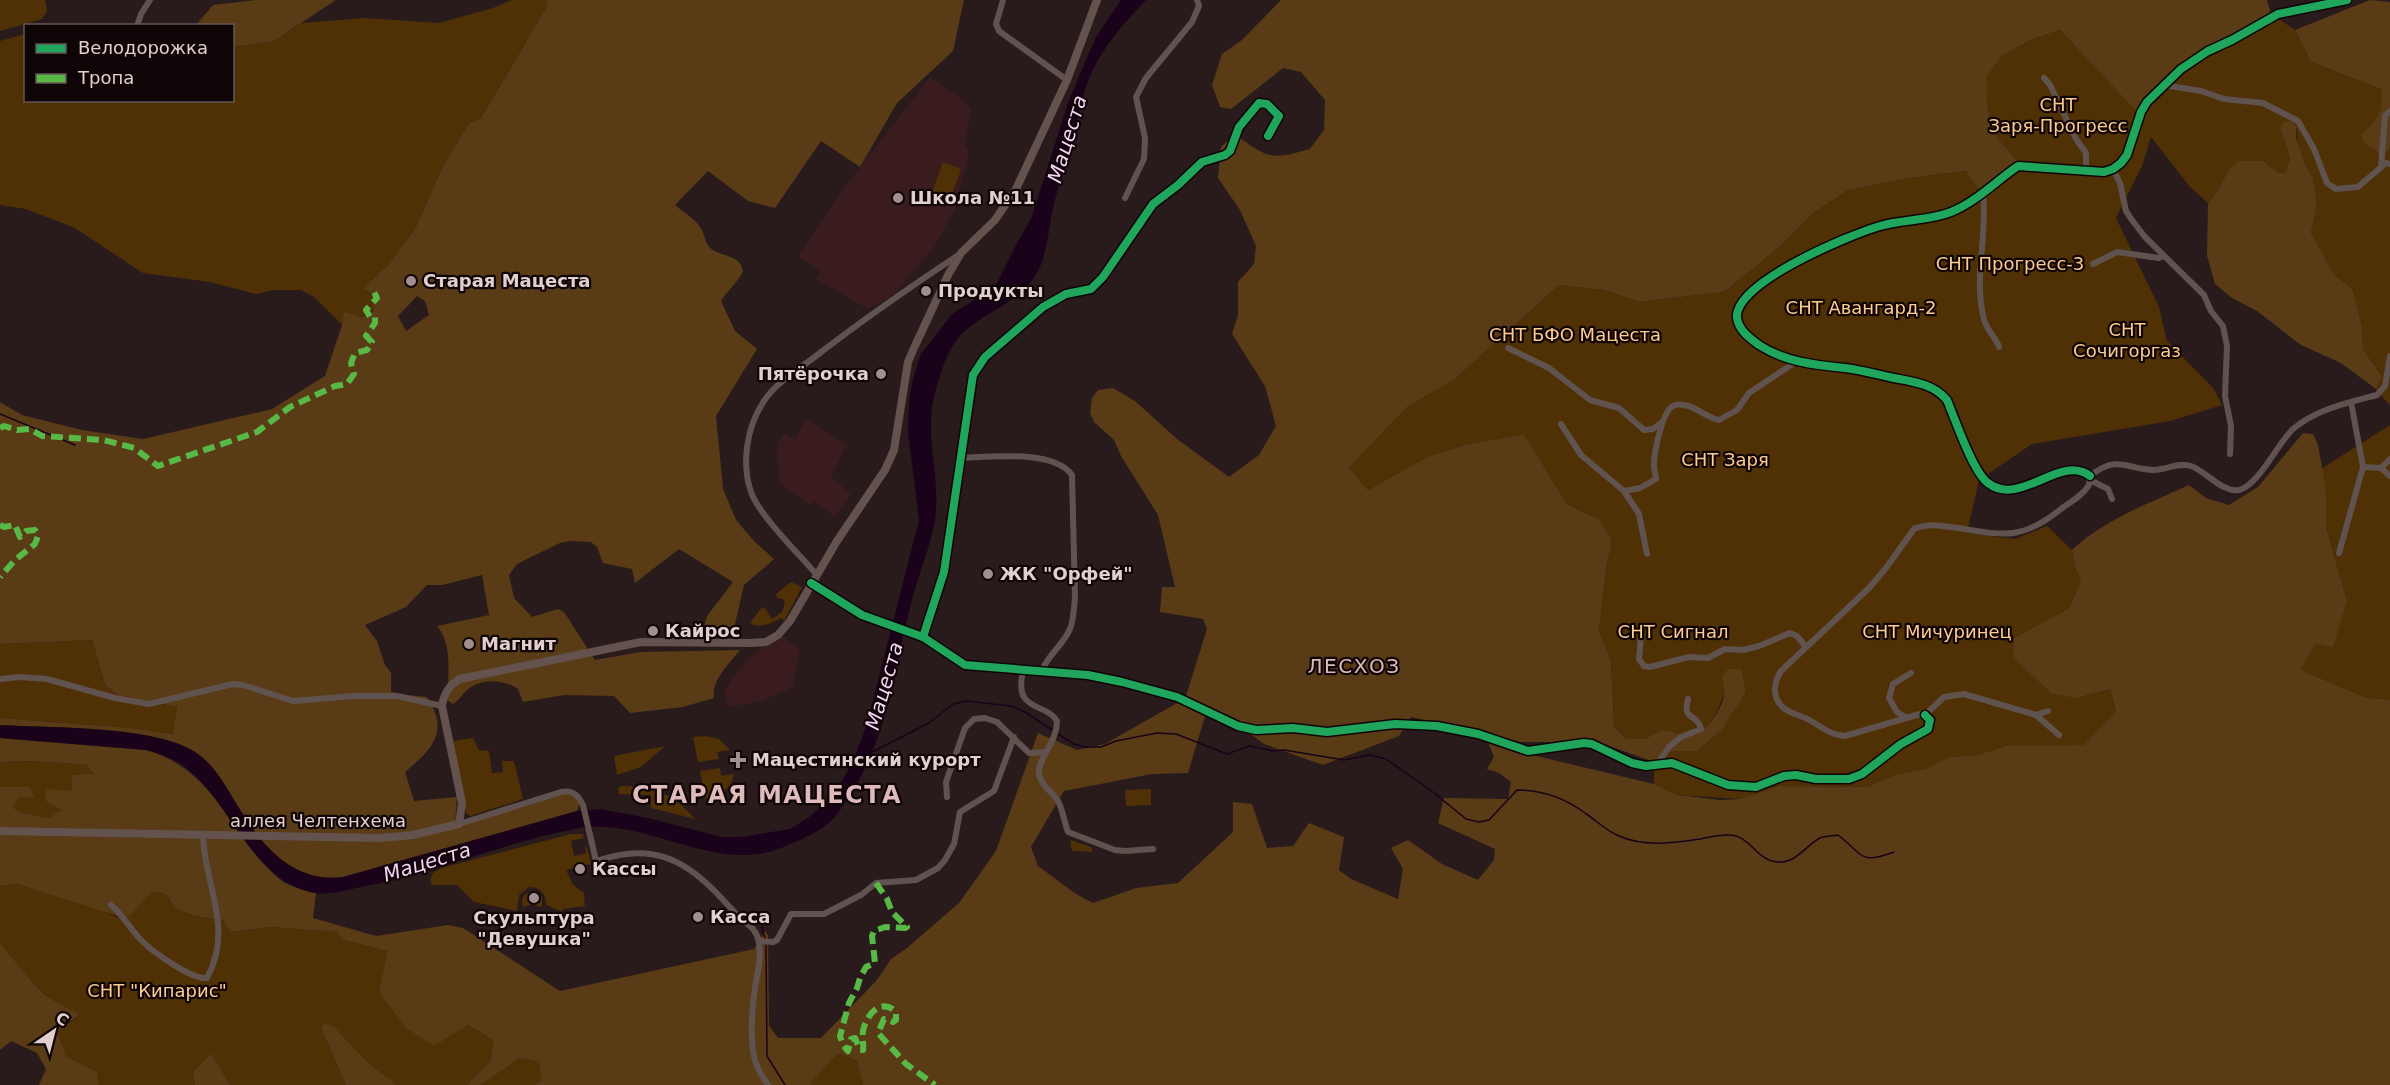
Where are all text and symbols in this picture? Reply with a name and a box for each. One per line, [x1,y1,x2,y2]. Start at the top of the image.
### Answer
legend [24,24,234,102]
text: Велодорожка [78,37,208,58]
text: Тропа [77,67,134,88]
water label: Мацеста [1042,92,1092,186]
park label: СНТ Заря-Прогресс [1988,94,2128,136]
place label: Школа №11 [910,187,1035,208]
marker: Школа №11 [891,191,905,205]
park label: СНТ Прогресс-3 [1936,253,2084,274]
place label: Старая Мацеста [423,270,591,291]
marker: Старая Мацеста [404,274,418,288]
place label: Продукты [938,280,1044,301]
marker: Продукты [919,284,933,298]
park label: СНТ Авангард-2 [1786,297,1936,318]
park label: СНТ Сочигоргаз [2073,319,2181,361]
park label: СНТ БФО Мацеста [1489,324,1661,345]
place label: Пятёрочка [758,363,869,384]
marker: Пятёрочка [874,367,888,381]
park label: СНТ Заря [1681,449,1769,470]
place label: ЖК "Орфей" [1000,563,1133,584]
marker: ЖК "Орфей" [981,567,995,581]
place label: Кайрос [665,620,740,641]
park label: СНТ Сигнал [1618,621,1728,642]
park label: СНТ Мичуринец [1862,621,2012,642]
marker: Кайрос [646,624,660,638]
place label: Магнит [481,633,557,654]
marker: Магнит [462,637,476,651]
water label: Мацеста [860,639,908,733]
district label: ЛЕСХОЗ [1308,654,1400,678]
place label: Мацестинский курорт [752,749,981,770]
marker: Мацестинский курорт [729,751,747,769]
district label: СТАРАЯ МАЦЕСТА [632,781,902,809]
street label: аллея Челтенхема [230,810,406,831]
water label: Мацеста [380,837,474,887]
place label: Кассы [592,858,656,879]
marker: Кассы [573,862,587,876]
marker: Скульптура "Девушка" [527,891,541,905]
place label: Касса [710,906,770,927]
place label: Скульптура "Девушка" [473,907,595,949]
marker: Касса [691,910,705,924]
park label: СНТ "Кипарис" [87,980,227,1001]
north arrow [24,1001,84,1061]
text: С [52,1008,73,1030]

